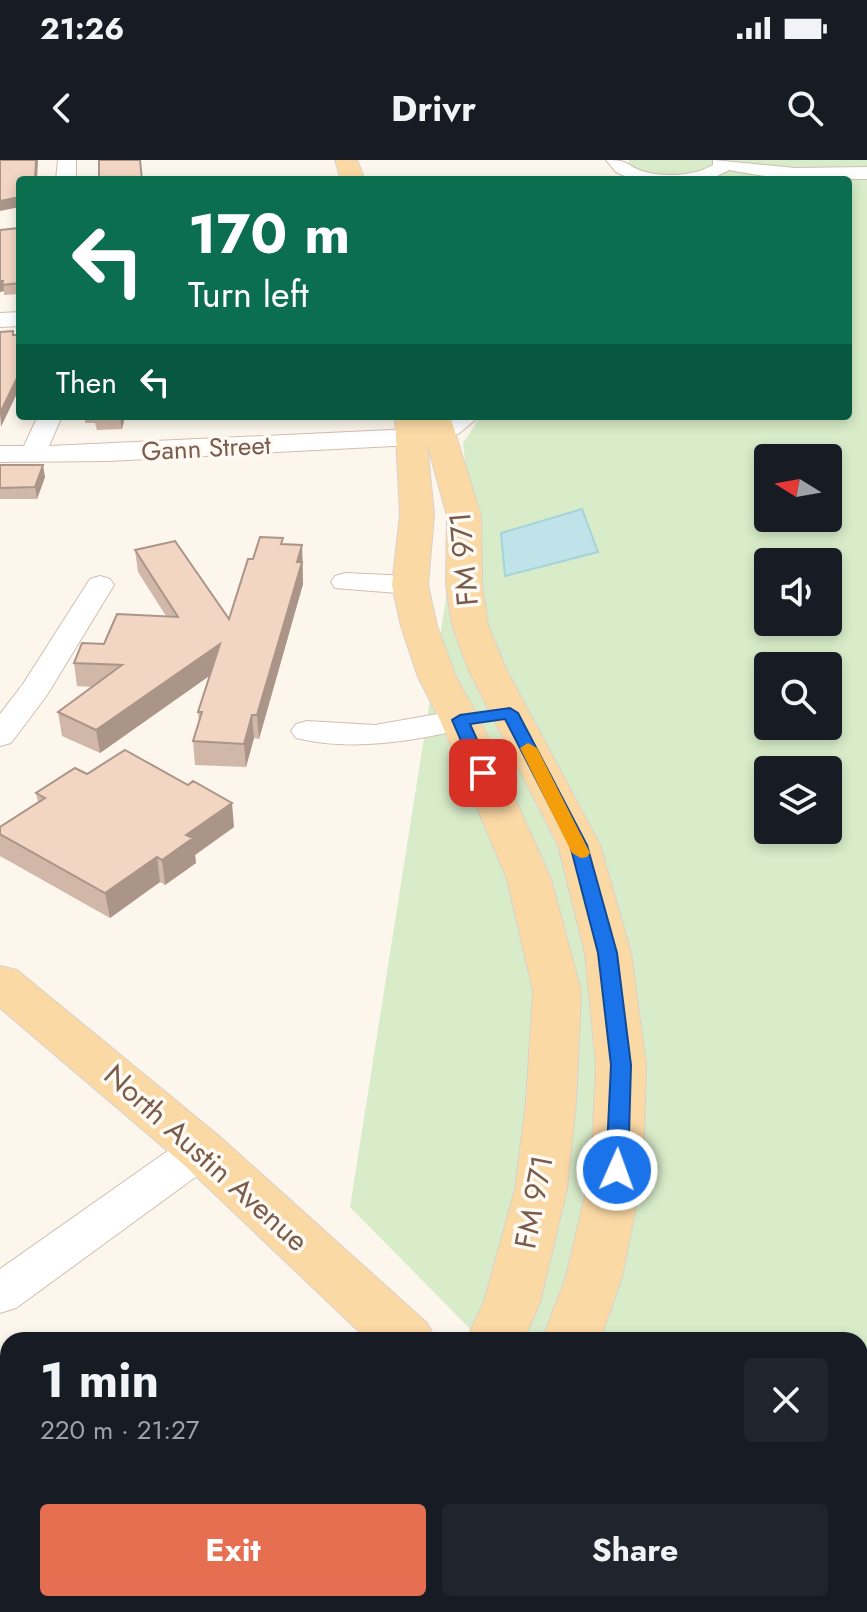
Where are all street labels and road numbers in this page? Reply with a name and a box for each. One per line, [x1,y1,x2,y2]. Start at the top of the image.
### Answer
street label: Gann Street [140,426,273,470]
street label: FM 971 [438,510,489,608]
street label: North Austin Avenue [95,1054,318,1261]
street label: FM 971 [503,1152,564,1252]

